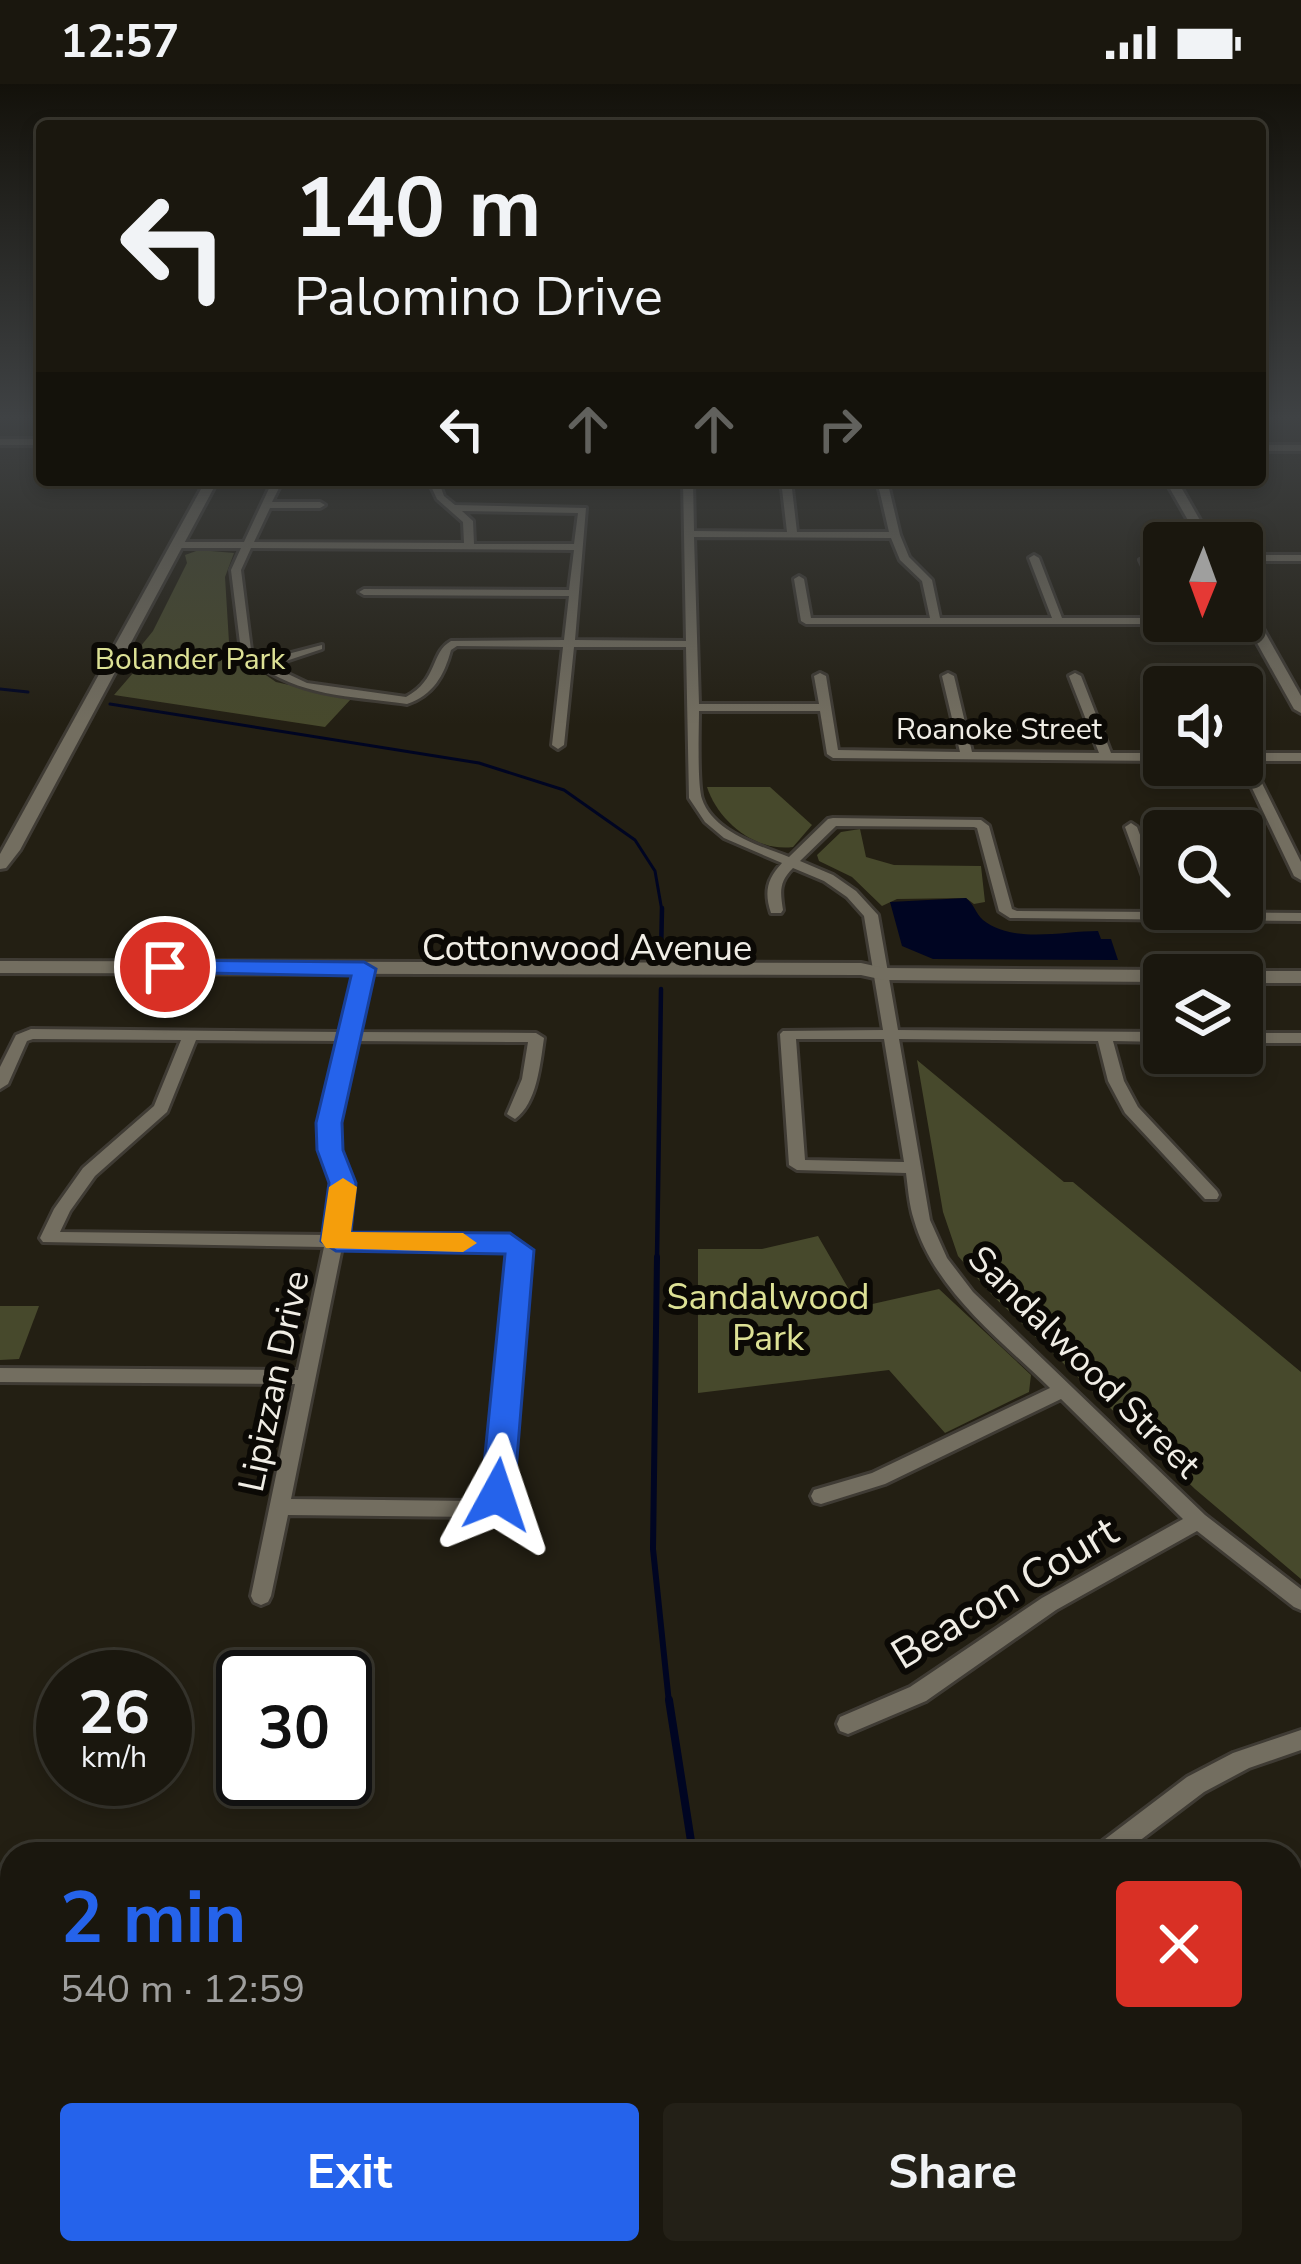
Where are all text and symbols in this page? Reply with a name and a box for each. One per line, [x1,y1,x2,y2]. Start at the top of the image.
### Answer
text: 12:57 [60,12,179,73]
text: 140 m [294,151,542,266]
icon: left [96,168,252,324]
text: Palomino Drive [294,260,663,334]
icon: left [429,396,495,462]
icon: ahead [555,396,621,462]
icon: ahead [681,396,747,462]
icon: right [807,396,873,462]
north arrow [1143,522,1263,642]
map controls [1143,522,1263,1074]
park label: Bolander Park [95,639,286,680]
button: sound [1143,666,1263,786]
street label: Roanoke Street [896,709,1103,750]
button: search [1143,810,1263,930]
pin [114,916,216,1018]
street label: Cottonwood Avenue [422,924,752,973]
icon: arrive [132,934,198,1000]
button: layers [1143,954,1263,1074]
street label: Sandalwood Street [957,1235,1211,1489]
street label: Lipizzan Drive [227,1266,322,1496]
park label: Sandalwood Park [666,1273,870,1363]
position arrow [434,1432,560,1558]
street label: Beacon Court [881,1503,1129,1683]
speed limit sign: 30 [216,1650,372,1806]
text: 26 [78,1672,150,1754]
text: km/h [81,1737,147,1778]
text: 2 min [60,1869,246,1967]
button: close [1116,1881,1242,2007]
text: 540 m · 12:59 [60,1963,305,2016]
button: Exit [60,2103,639,2241]
button: Share [663,2103,1242,2241]

